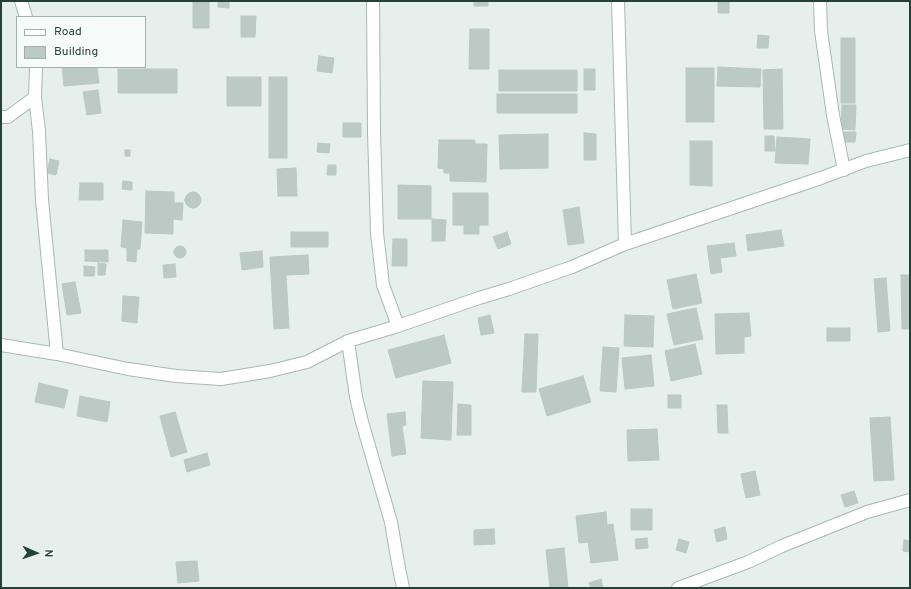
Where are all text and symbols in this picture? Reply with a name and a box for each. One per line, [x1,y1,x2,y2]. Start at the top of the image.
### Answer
legend [16,16,146,68]
text: Road [54,24,82,40]
text: Building [54,44,98,60]
north arrow [16,533,56,573]
text: N [41,549,55,558]

